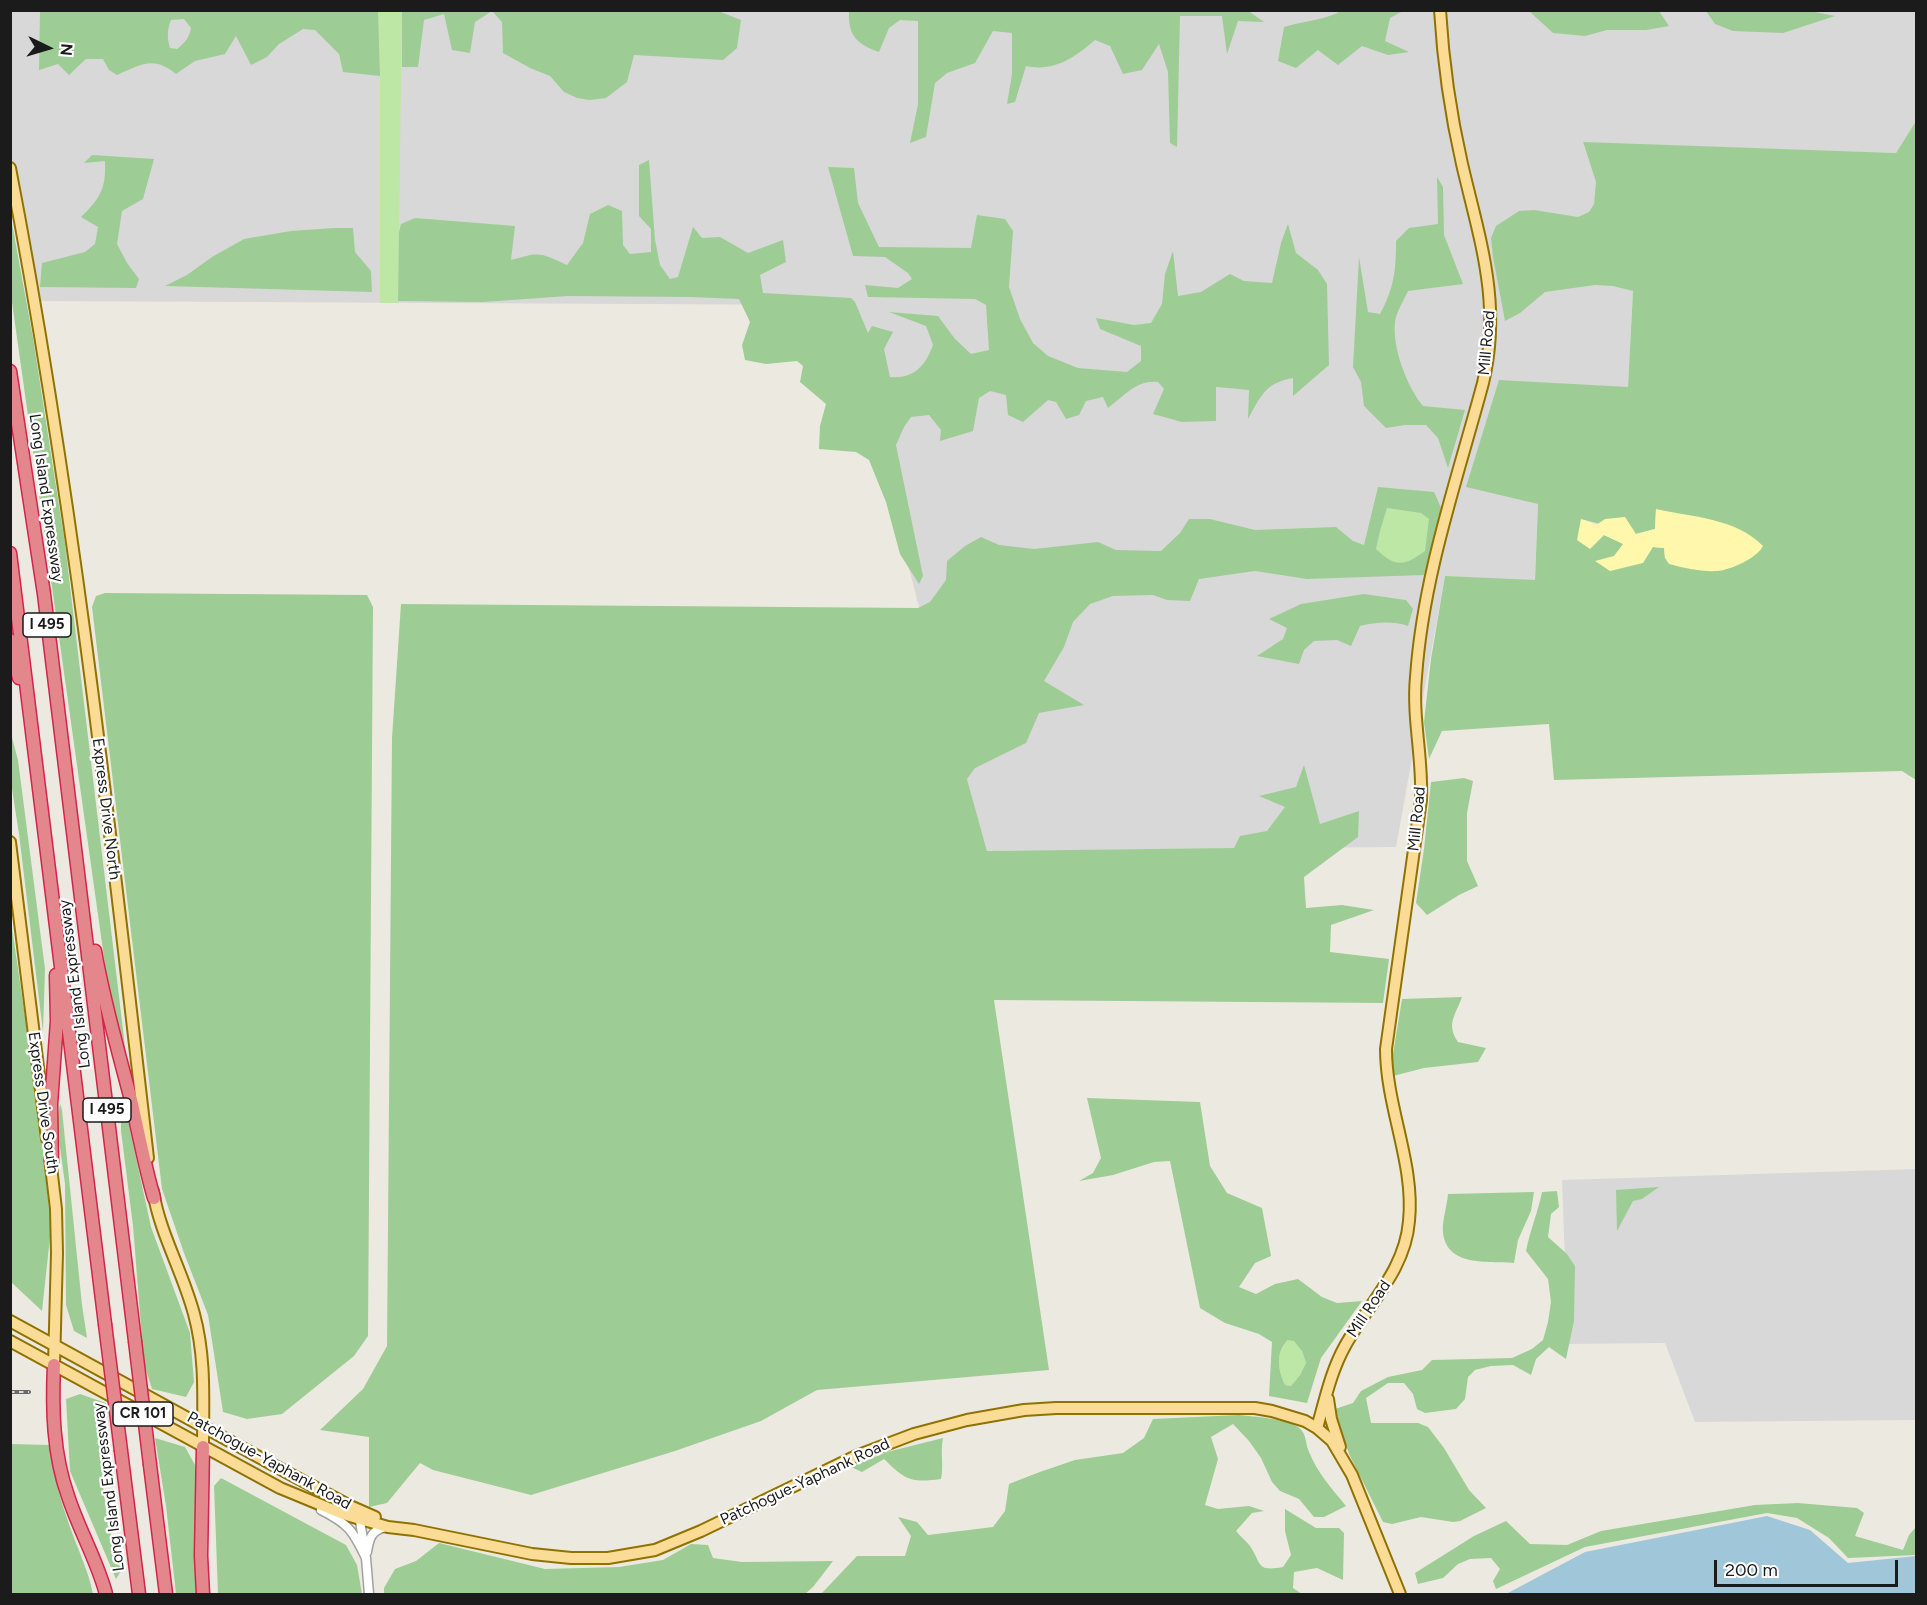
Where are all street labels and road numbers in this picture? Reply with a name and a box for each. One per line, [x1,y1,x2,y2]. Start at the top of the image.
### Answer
street label: Mill Road [1475,310,1499,376]
street label: Long Island Expressway [25,412,67,584]
road number: I 495 [23,613,71,637]
street label: Express Drive North [88,737,124,881]
street label: Mill Road [1404,786,1430,852]
street label: Long Island Expressway [55,898,95,1070]
street label: Express Drive South [24,1031,62,1175]
road number: I 495 [83,1098,131,1122]
street label: Mill Road [1343,1277,1395,1341]
street label: Long Island Expressway [89,1401,129,1573]
road number: CR 101 [113,1402,173,1426]
street label: Patchogue-Yaphank Road [184,1408,354,1514]
street label: Patchogue-Yaphank Road [717,1434,893,1530]

